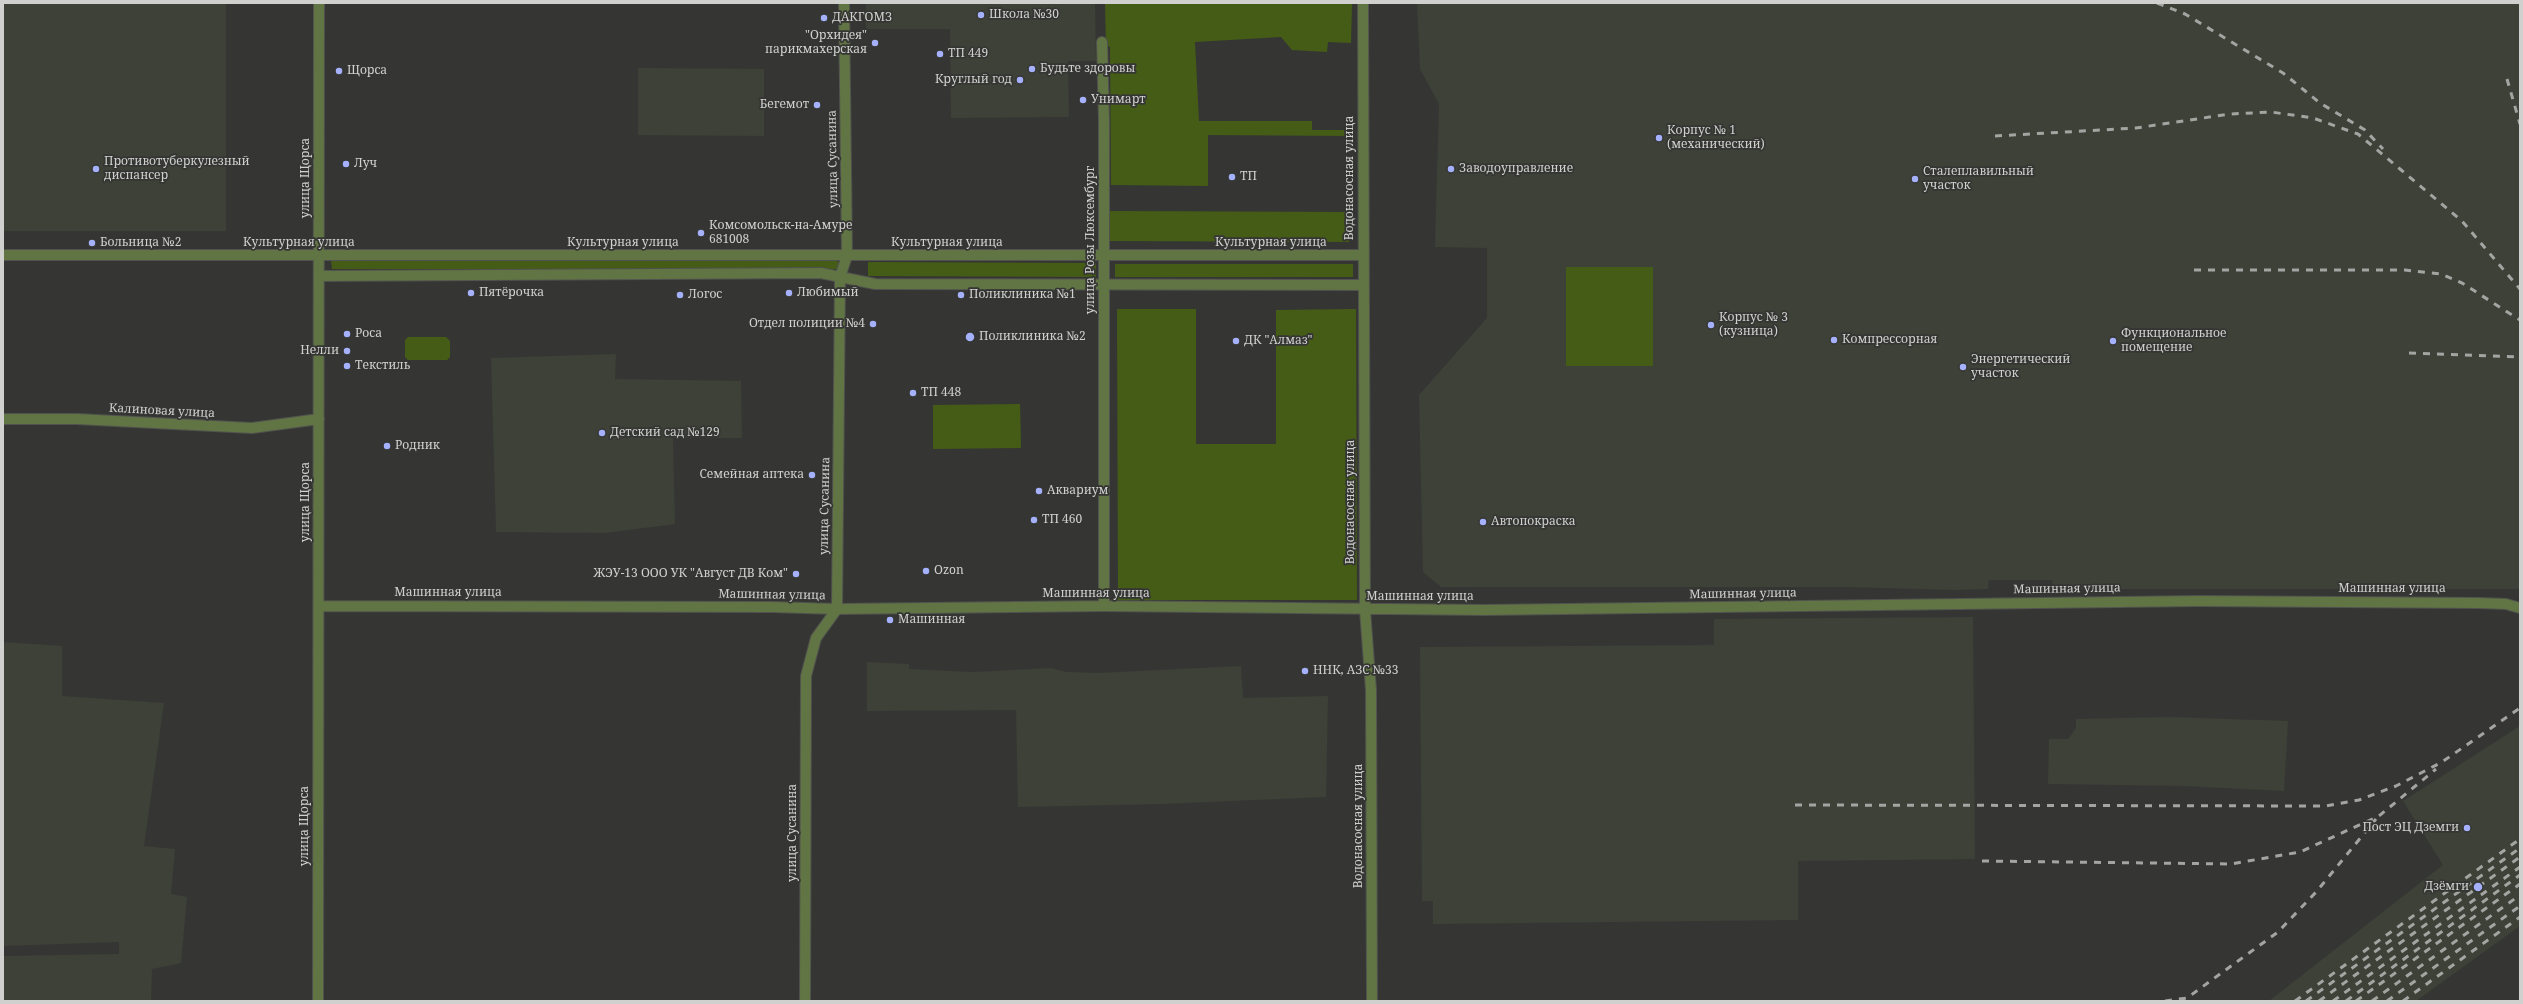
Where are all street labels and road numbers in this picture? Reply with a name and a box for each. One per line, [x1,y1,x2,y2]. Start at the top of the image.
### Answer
street label: улица Сусанина [825,110,841,208]
street label: Водонасосная улица [1343,116,1357,240]
street label: улица Щорса [299,138,313,218]
street label: улица Розы Люксембург [1084,166,1098,314]
street label: Культурная улица [243,236,355,250]
street label: Культурная улица [567,236,679,250]
street label: Культурная улица [891,236,1003,250]
street label: Культурная улица [1215,236,1327,250]
street label: Калиновая улица [109,401,215,421]
street label: Водонасосная улица [1344,440,1358,564]
street label: улица Сусанина [817,457,833,555]
street label: улица Щорса [299,462,313,542]
street label: Машинная улица [2013,581,2121,597]
street label: Машинная улица [2338,582,2446,596]
street label: Машинная улица [394,586,502,600]
street label: Машинная улица [1689,586,1797,602]
street label: Машинная улица [718,587,826,603]
street label: Машинная улица [1042,587,1150,601]
street label: Машинная улица [1366,590,1474,604]
street label: Водонасосная улица [1352,764,1366,888]
street label: улица Сусанина [786,784,800,882]
street label: улица Щорса [298,786,312,866]

